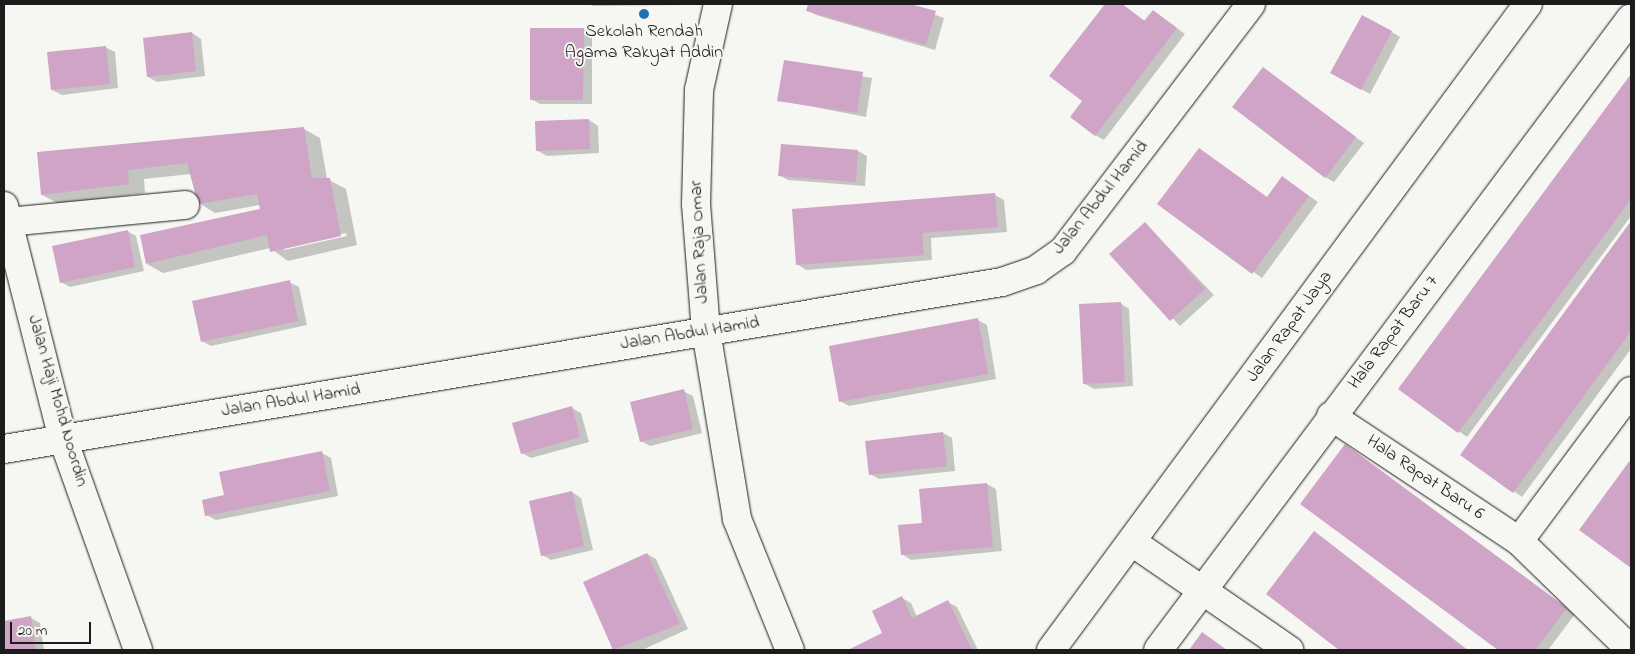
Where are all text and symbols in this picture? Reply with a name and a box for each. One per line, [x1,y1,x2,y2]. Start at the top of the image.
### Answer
marker: Sekolah Rendah Agama Rakyat Addin [638,8,650,20]
place label: Sekolah Rendah Agama Rakyat Addin [565,22,723,64]
street label: Jalan Abdul Hamid [1048,137,1154,259]
street label: Jalan Raja Omar [686,180,714,304]
street label: Jalan Rapat Jaya [1242,267,1338,387]
street label: Hala Rapat Baru 7 [1344,272,1444,394]
street label: Jalan Abdul Hamid [619,312,761,356]
street label: Jalan Haji Mohd Noordin [22,313,92,489]
street label: Jalan Abdul Hamid [220,379,362,423]
street label: Hala Rapat Baru 6 [1362,431,1488,525]
scale bar [12,612,94,644]
text: 20 m [18,620,47,642]

